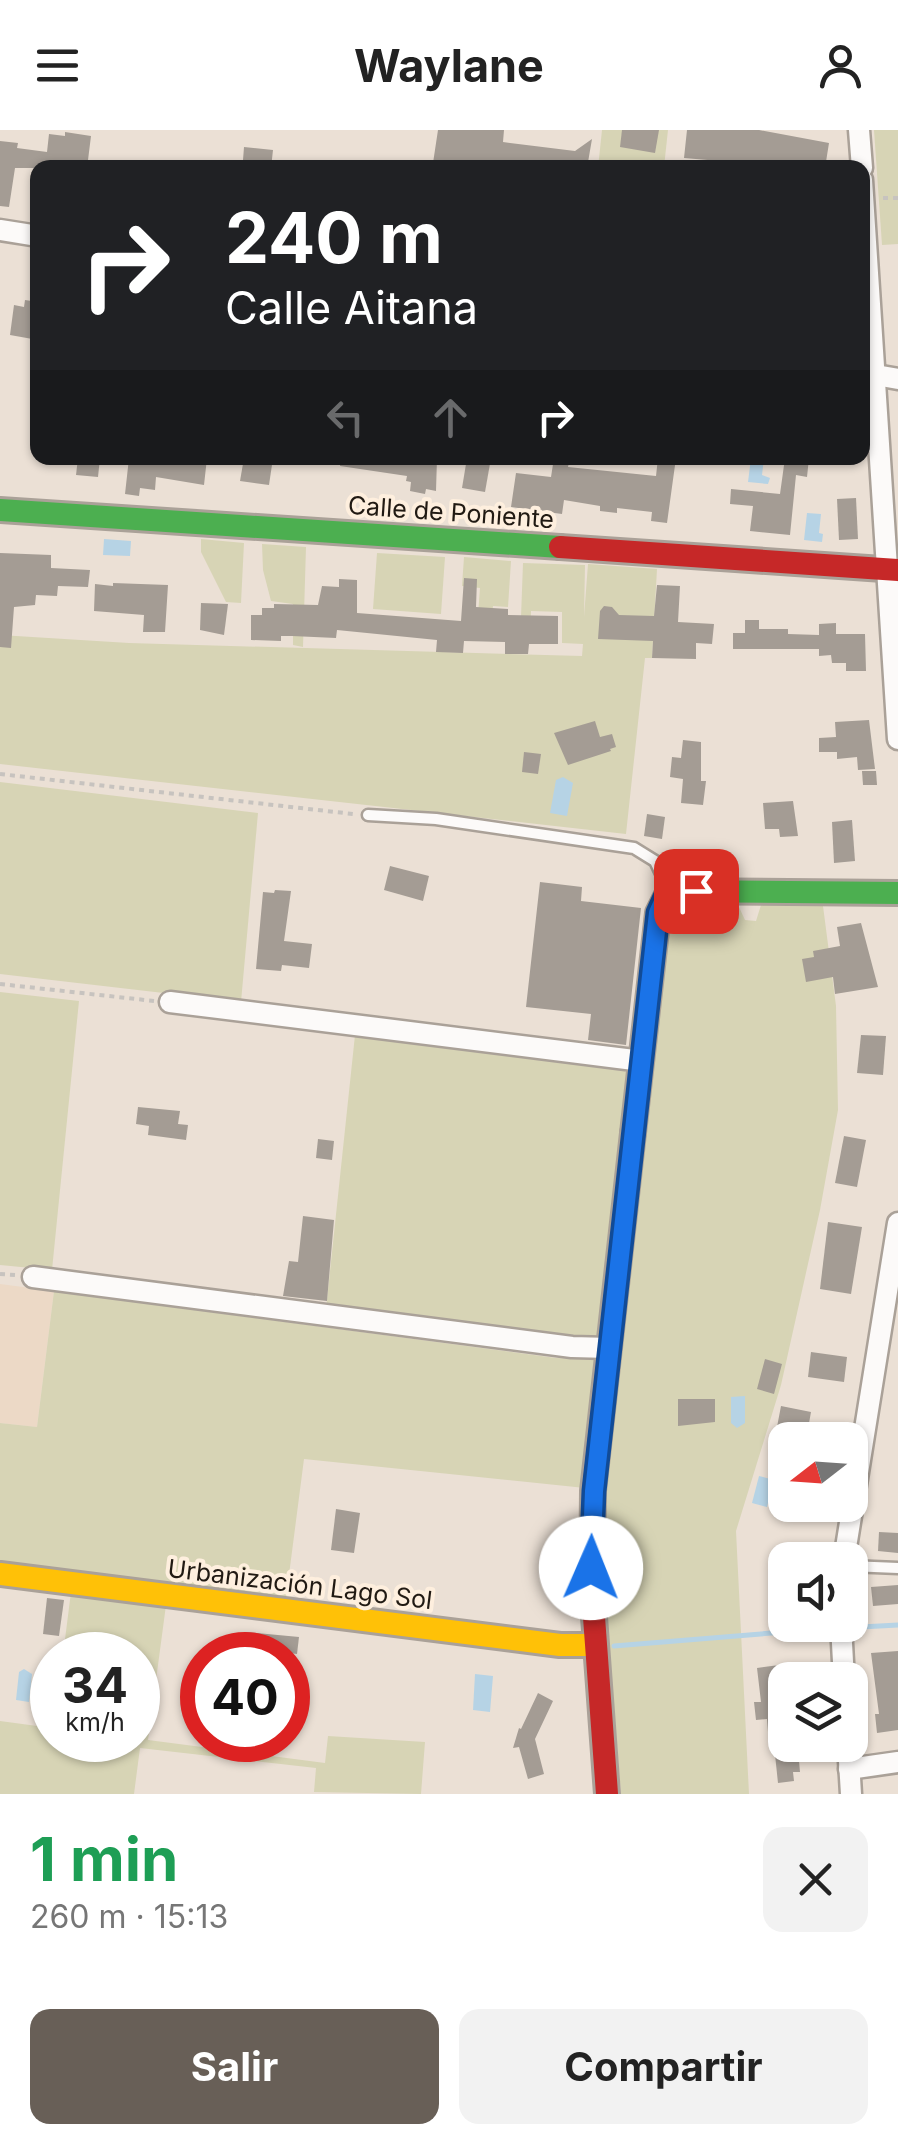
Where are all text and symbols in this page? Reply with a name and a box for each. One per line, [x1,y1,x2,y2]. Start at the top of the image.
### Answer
icon: menu [30,38,85,93]
text: Waylane [354,38,544,93]
icon: person [813,38,868,93]
text: 240 m [225,195,443,280]
icon: right [60,200,190,330]
text: Calle Aitana [225,280,478,335]
icon: left [318,390,373,445]
icon: ahead [423,390,478,445]
icon: right [528,390,583,445]
street label: Calle de Poniente [347,490,555,534]
pin [654,849,739,934]
icon: arrive [669,864,724,919]
north arrow [768,1422,868,1522]
map controls [768,1422,868,1762]
position arrow [539,1516,643,1620]
button: sound [768,1542,868,1642]
street label: Urbanización Lago Sol [166,1553,434,1615]
speed limit sign: 40 [180,1632,310,1762]
text: 34 [62,1655,128,1715]
button: layers [768,1662,868,1762]
text: km/h [65,1707,125,1737]
text: 1 min [30,1823,178,1895]
button: close [763,1827,868,1932]
text: 260 m · 15:13 [30,1897,228,1936]
button: Salir [30,2009,439,2124]
button: Compartir [459,2009,868,2124]

